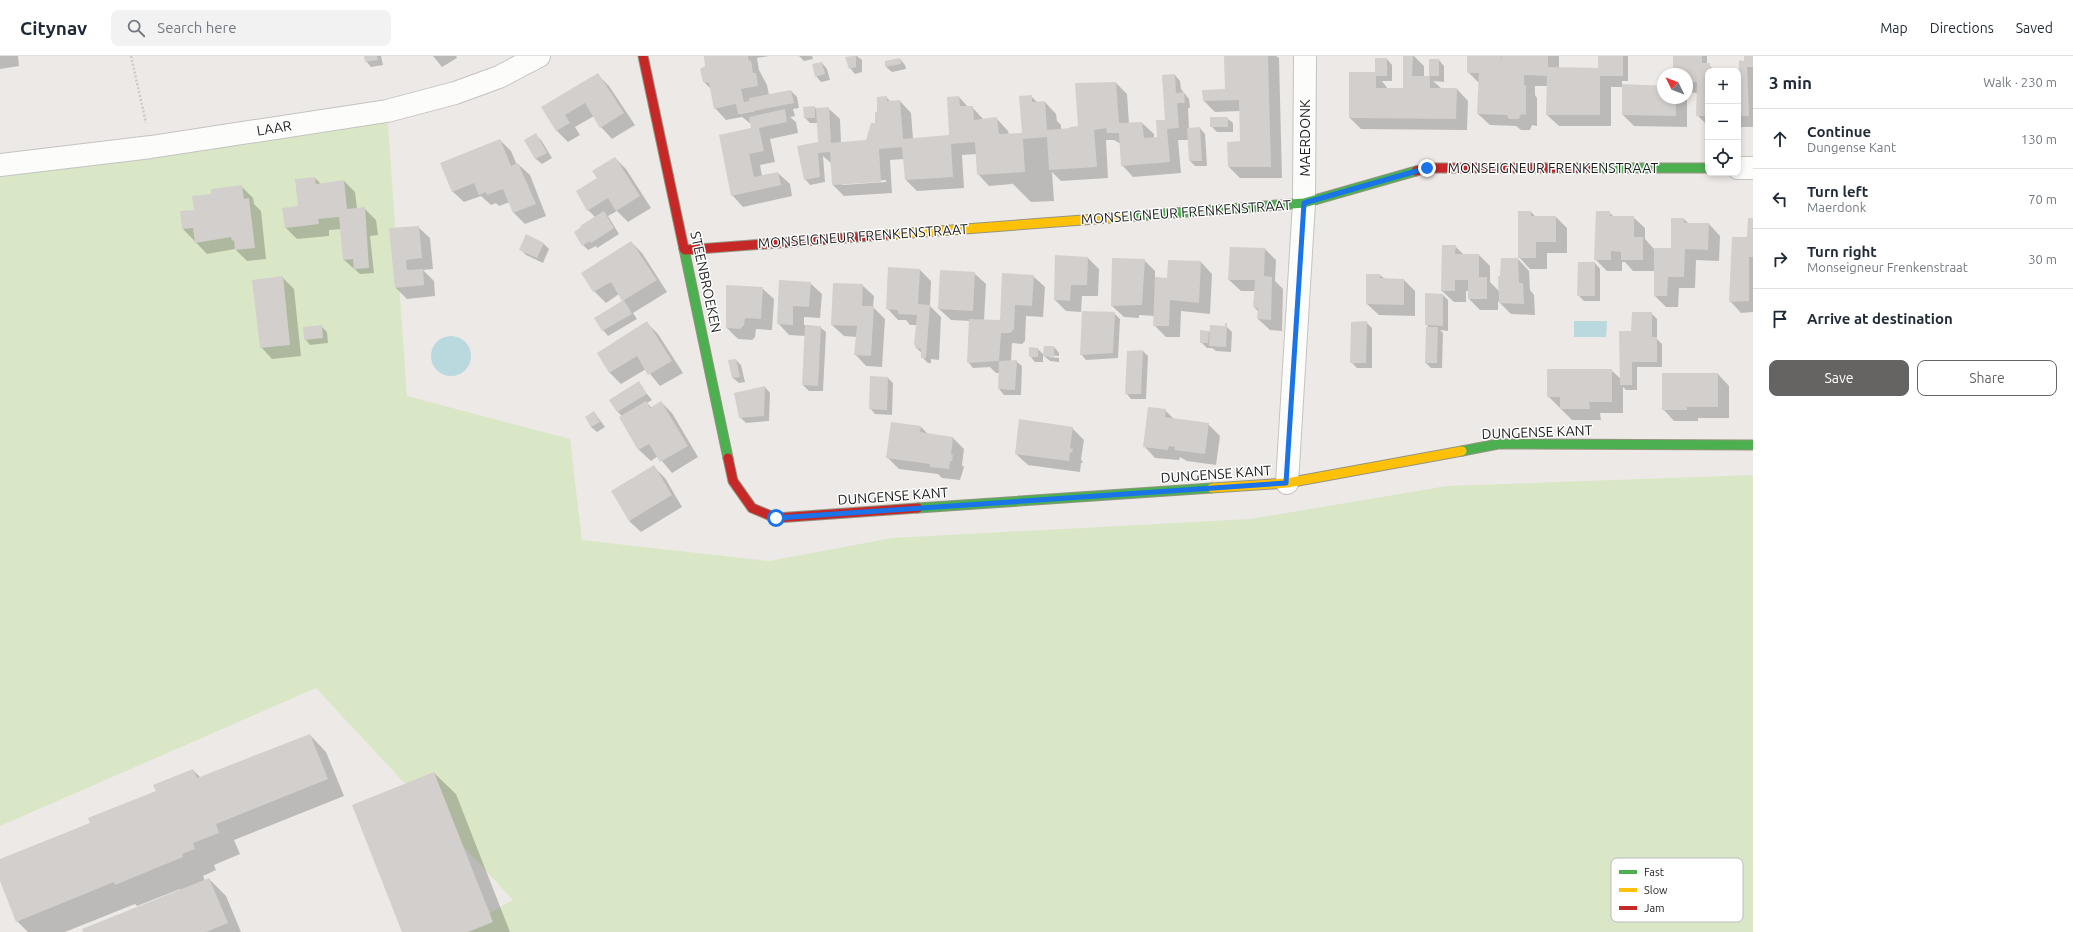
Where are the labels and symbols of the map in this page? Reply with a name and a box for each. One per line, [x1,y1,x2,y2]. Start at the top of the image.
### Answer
north arrow [1657,68,1693,104]
street label: MAERDONK [1297,99,1313,177]
street label: LAAR [256,117,293,139]
route end [1418,159,1436,177]
street label: MONSEIGNEUR FRENKENSTRAAT [1448,160,1658,176]
street label: MONSEIGNEUR FRENKENSTRAAT [1080,197,1292,227]
street label: MONSEIGNEUR FRENKENSTRAAT [757,221,969,251]
street label: STEENBROEKEN [687,230,725,334]
street label: DUNGENSE KANT [1481,422,1593,442]
street label: DUNGENSE KANT [1160,462,1272,486]
street label: DUNGENSE KANT [837,484,949,508]
route start [767,509,785,527]
legend [1611,858,1743,922]
text: Fast [1644,866,1665,878]
text: Slow [1644,884,1668,896]
text: Jam [1644,902,1665,914]

